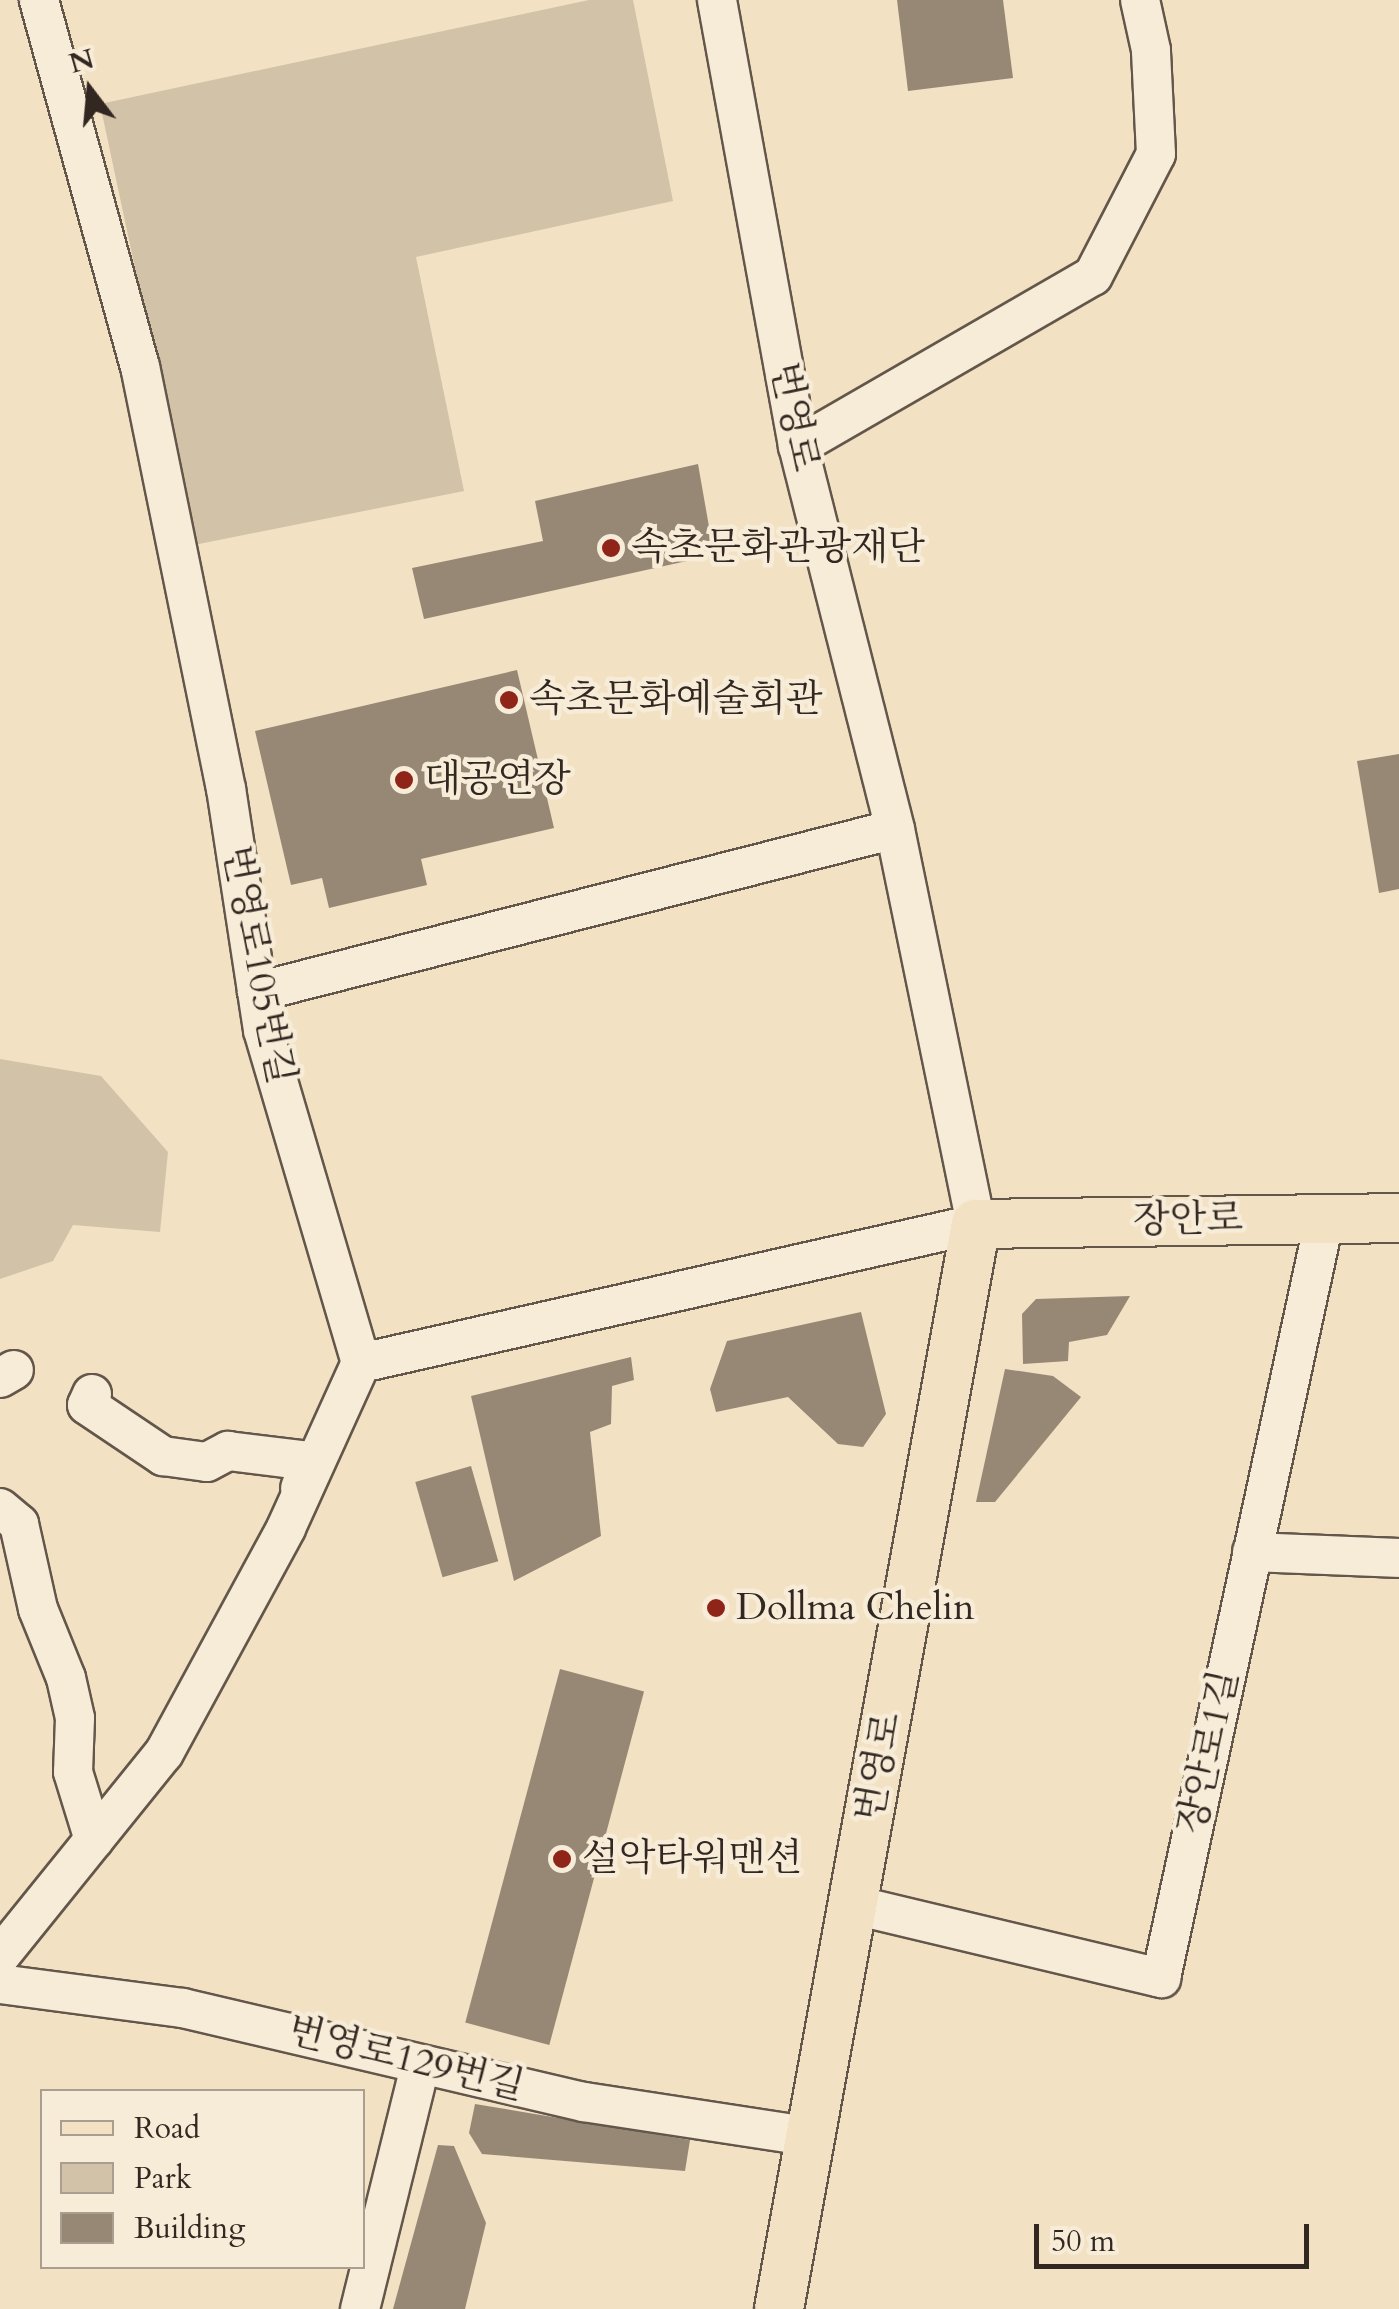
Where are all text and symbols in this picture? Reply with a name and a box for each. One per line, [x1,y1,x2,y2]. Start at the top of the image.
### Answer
north arrow [40,40,140,140]
text: N [65,40,99,83]
street label: 번영로 [760,358,828,476]
place label: 속초문화관광재단 [631,525,925,571]
marker: 속초문화관광재단 [600,537,622,559]
place label: 속초문화예술회관 [529,677,823,723]
marker: 속초문화예술회관 [498,689,520,711]
place label: 대공연장 [424,757,571,803]
marker: 대공연장 [393,769,415,791]
street label: 번영로105번길 [213,842,303,1088]
street label: 장안로 [1133,1196,1243,1244]
place label: Dollma Chelin [736,1585,975,1631]
marker: Dollma Chelin [705,1597,727,1619]
street label: 장안로1길 [1169,1666,1249,1838]
street label: 번영로 [847,1709,911,1825]
place label: 설악타워맨션 [582,1836,802,1882]
marker: 설악타워맨션 [551,1848,573,1870]
street label: 번영로129번길 [283,2008,529,2110]
legend [40,2089,365,2269]
text: Road [134,2108,200,2149]
text: Park [134,2158,192,2199]
scale bar [1039,2204,1314,2266]
text: Building [134,2208,245,2249]
text: 50 m [1051,2221,1115,2262]

